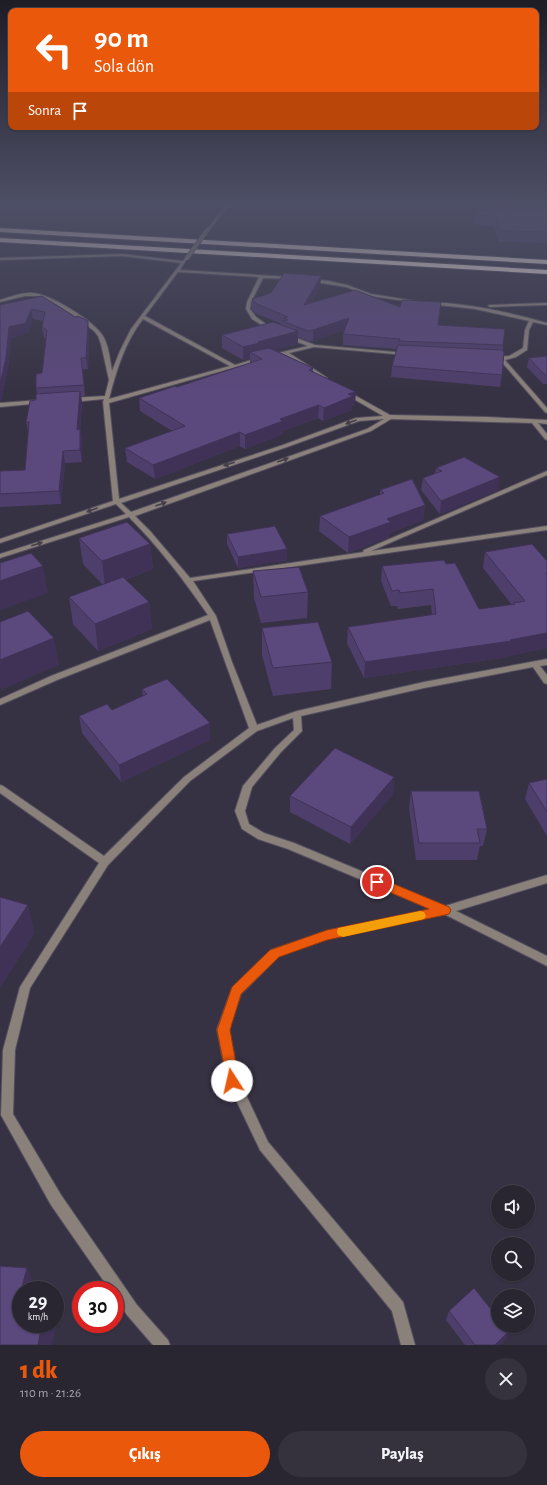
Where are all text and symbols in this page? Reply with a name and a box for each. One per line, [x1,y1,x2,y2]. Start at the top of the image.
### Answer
icon: left [28,24,80,76]
text: 90 m [94,25,149,53]
text: Sola dön [94,58,154,76]
icon: arrive [69,100,91,122]
text: Sonra [28,103,61,118]
one-way arrow [345,419,357,425]
one-way arrow [278,457,290,463]
one-way arrow [222,461,234,467]
one-way arrow [155,500,167,506]
one-way arrow [86,507,98,513]
one-way arrow [31,541,43,547]
pin [360,865,394,899]
icon: arrive [366,871,388,893]
position arrow [211,1060,253,1102]
map controls [491,1185,535,1333]
button: sound [491,1185,535,1229]
button: search [491,1237,535,1281]
speed limit sign: 30 [72,1281,124,1333]
button: layers [491,1289,535,1333]
text: 29 [28,1292,48,1312]
text: km/h [28,1312,48,1322]
button: close [485,1358,527,1400]
text: 1 dk [20,1359,57,1383]
text: 110 m · 21:26 [20,1387,81,1400]
button: Çıkış [20,1431,270,1477]
button: Paylaş [278,1431,527,1477]

